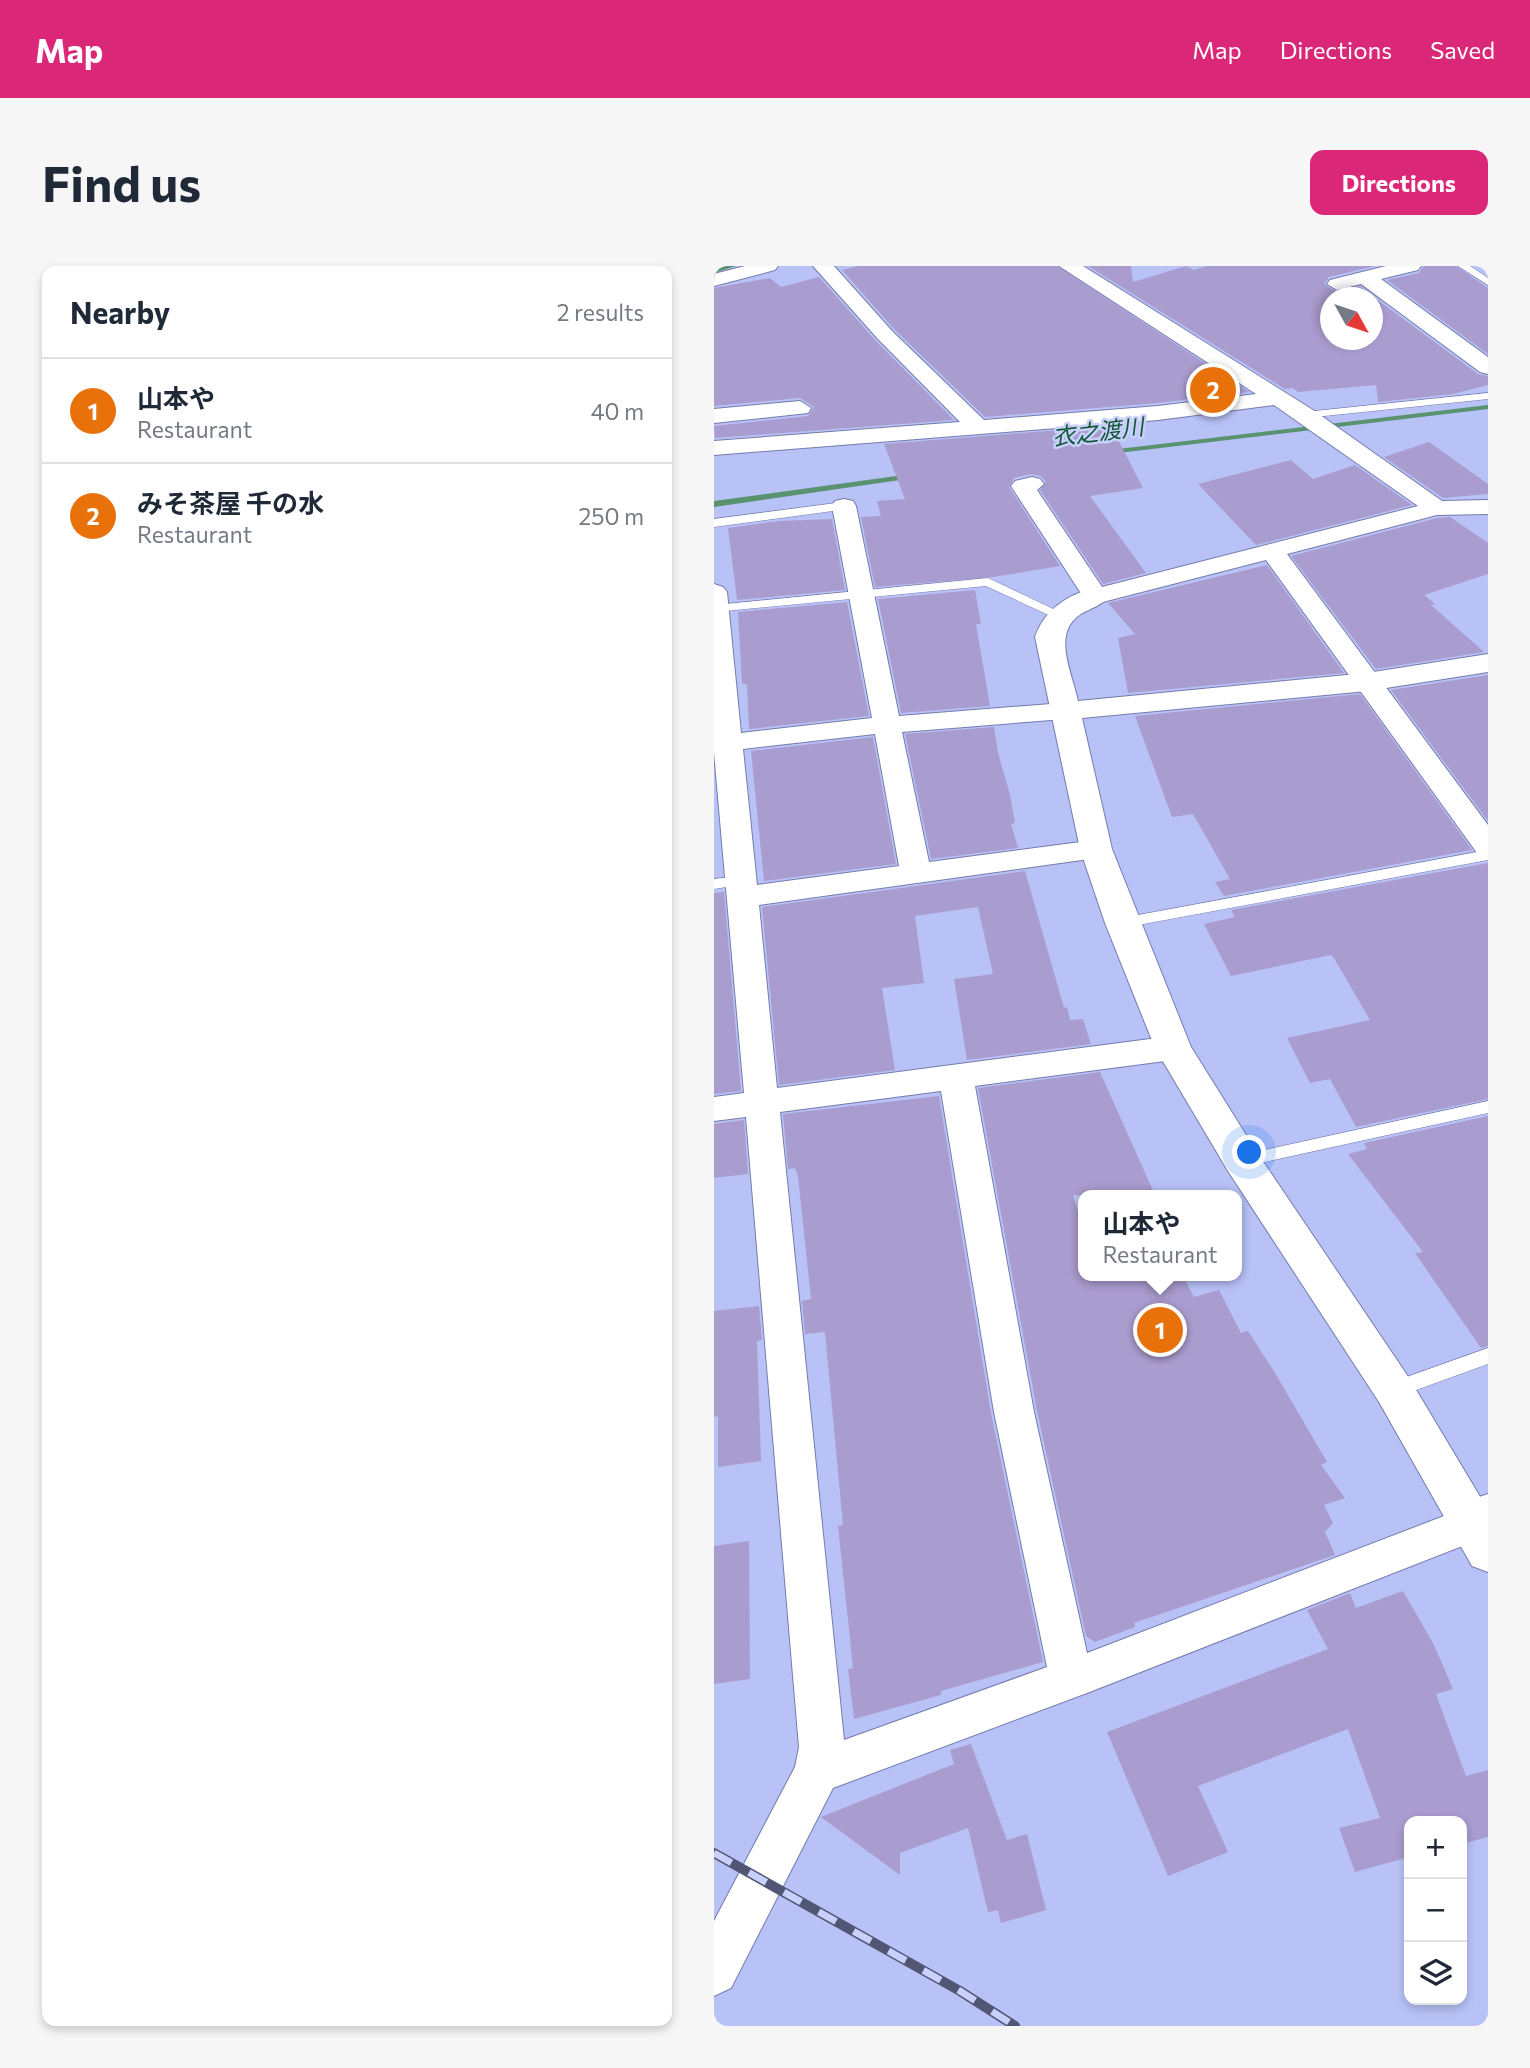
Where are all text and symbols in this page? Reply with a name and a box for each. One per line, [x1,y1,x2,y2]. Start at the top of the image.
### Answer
text: Map [35,29,103,70]
text: Map [1192,35,1242,64]
text: Directions [1280,35,1392,64]
text: Saved [1430,35,1495,64]
button: Directions [1310,150,1488,215]
text: Find us [42,152,201,212]
north arrow [1320,287,1383,350]
text: Nearby [70,293,170,330]
text: 2 results [557,298,644,326]
pin: 2 [1190,364,1236,416]
text: 山本や [137,382,215,413]
text: 1 [88,397,98,425]
text: 40 m [591,397,644,425]
water label: 衣之渡川 [1051,411,1148,451]
text: Restaurant [137,415,252,443]
text: みそ茶屋 千の水 [137,487,324,518]
text: 2 [86,502,100,530]
text: 250 m [579,502,644,530]
text: Restaurant [137,520,252,548]
your location [1232,1135,1266,1169]
popup [1078,1190,1242,1281]
text: 山本や [1102,1207,1180,1238]
text: Restaurant [1102,1240,1218,1268]
pin: 1 [1137,1304,1183,1356]
map controls [1404,1816,1467,2005]
button: + [1404,1816,1467,1879]
button: − [1404,1879,1467,1942]
button: layers [1404,1942,1467,2005]

